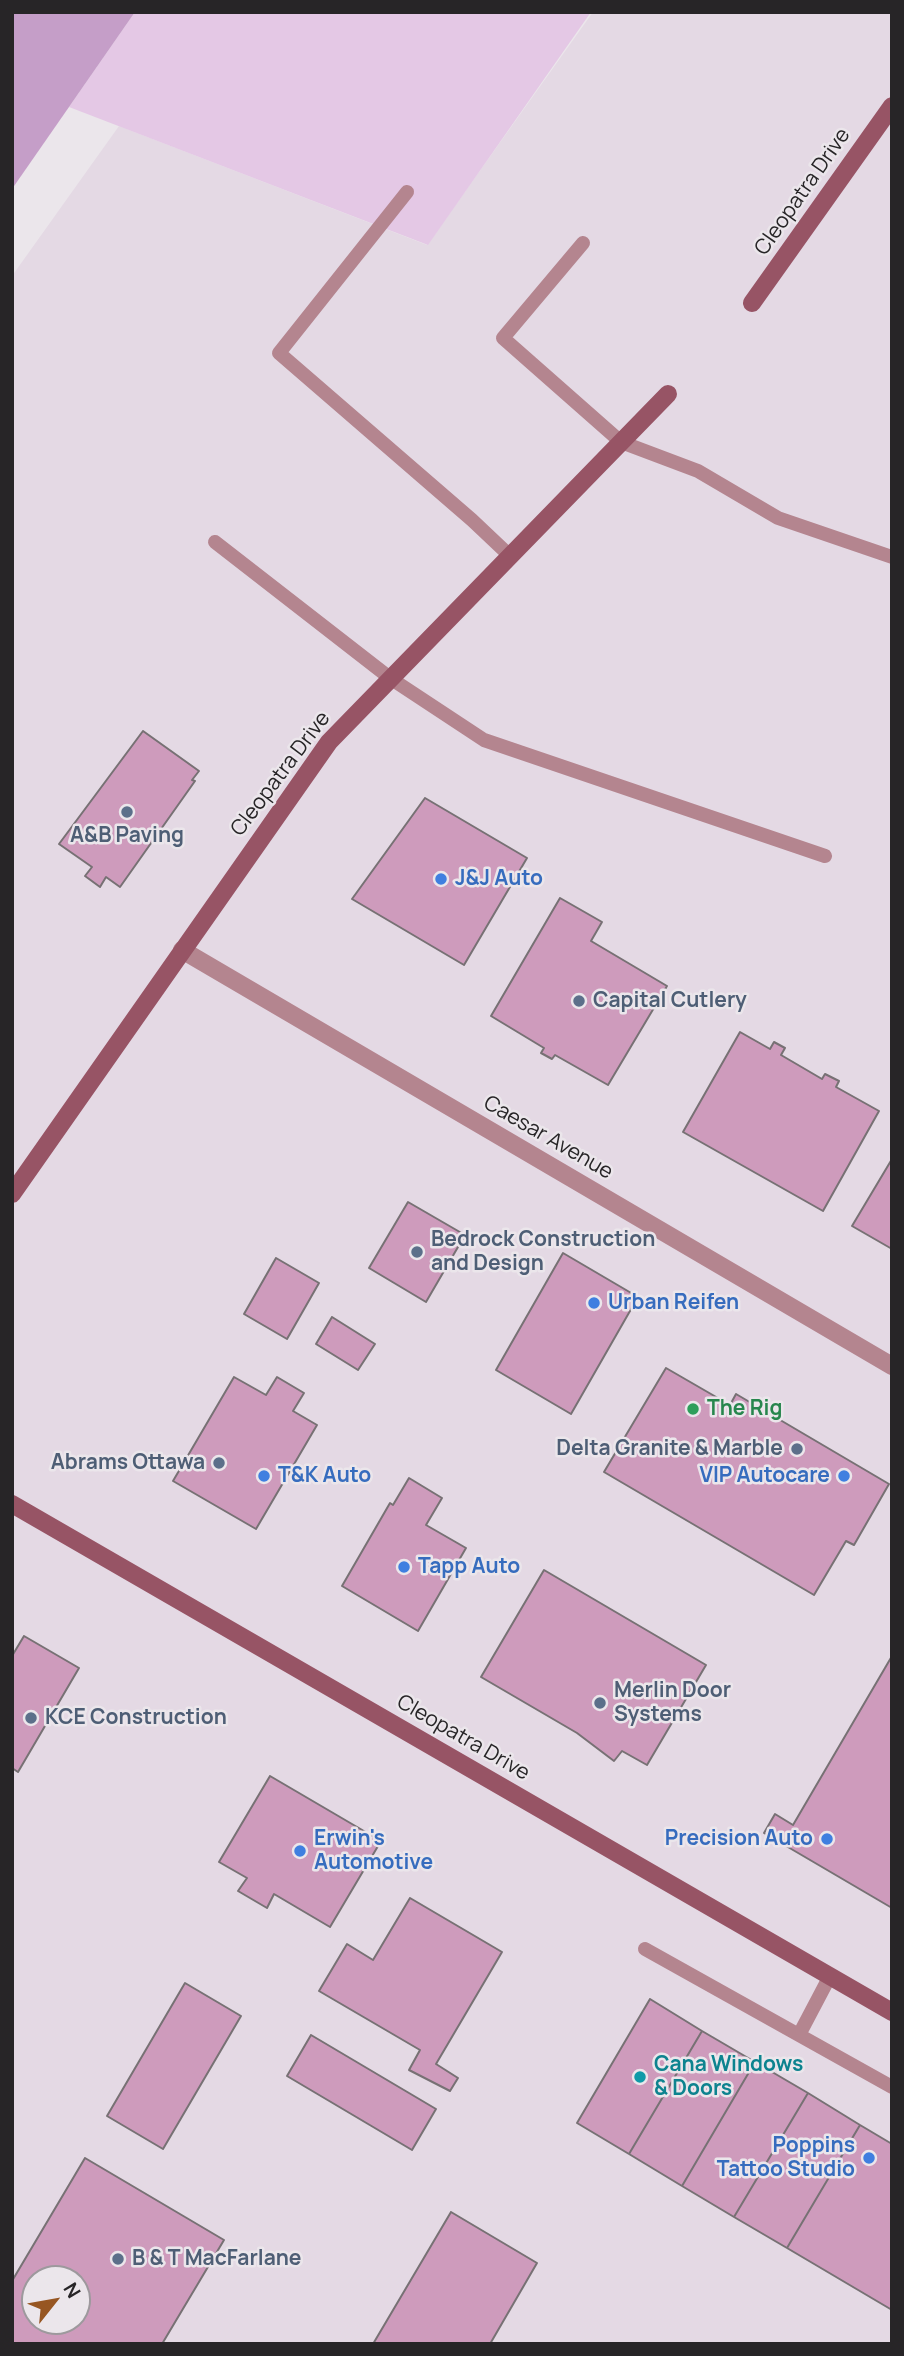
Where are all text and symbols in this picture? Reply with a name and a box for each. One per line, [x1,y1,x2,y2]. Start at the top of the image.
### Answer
street label: Cleopatra Drive [750,124,856,260]
street label: Cleopatra Drive [226,707,336,841]
marker: A&B Paving [119,804,135,820]
place label: A&B Paving [70,823,184,849]
place label: J&J Auto [455,866,543,892]
marker: J&J Auto [433,871,449,887]
place label: Capital Cutlery [593,988,747,1014]
marker: Capital Cutlery [571,993,587,1009]
street label: Caesar Avenue [479,1091,617,1185]
place label: Bedrock Construction and Design [431,1227,655,1277]
marker: Bedrock Construction and Design [409,1244,425,1260]
place label: Urban Reifen [608,1290,739,1316]
marker: Urban Reifen [586,1295,602,1311]
place label: The Rig [707,1396,782,1422]
marker: The Rig [685,1401,701,1417]
place label: Delta Granite & Marble [556,1436,783,1462]
marker: Delta Granite & Marble [789,1441,805,1457]
place label: Abrams Ottawa [51,1450,205,1476]
marker: Abrams Ottawa [211,1455,227,1471]
place label: T&K Auto [278,1463,371,1489]
place label: VIP Autocare [700,1463,830,1489]
marker: T&K Auto [256,1468,272,1484]
marker: VIP Autocare [836,1468,852,1484]
place label: Tapp Auto [418,1554,520,1580]
marker: Tapp Auto [396,1559,412,1575]
place label: Merlin Door Systems [614,1678,731,1728]
street label: Cleopatra Drive [392,1690,534,1786]
marker: Merlin Door Systems [592,1695,608,1711]
place label: KCE Construction [45,1705,227,1731]
marker: KCE Construction [23,1710,39,1726]
place label: Erwin's Automotive [314,1826,433,1876]
place label: Precision Auto [665,1826,813,1852]
marker: Precision Auto [819,1831,835,1847]
marker: Erwin's Automotive [292,1843,308,1859]
place label: Cana Windows & Doors [654,2052,803,2102]
marker: Cana Windows & Doors [632,2069,648,2085]
place label: Poppins Tattoo Studio [717,2133,855,2183]
marker: Poppins Tattoo Studio [861,2150,877,2166]
place label: B & T MacFarlane [132,2246,301,2272]
marker: B & T MacFarlane [110,2251,126,2267]
north arrow [21,2265,91,2335]
text: N [58,2278,87,2303]

